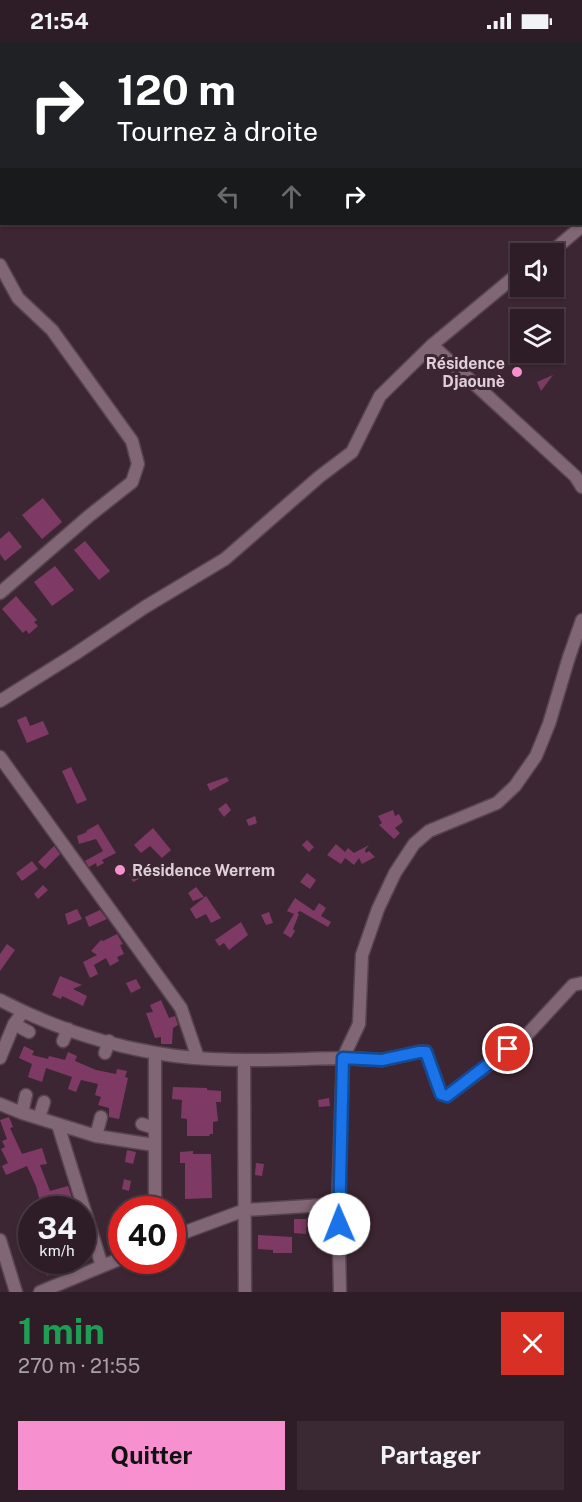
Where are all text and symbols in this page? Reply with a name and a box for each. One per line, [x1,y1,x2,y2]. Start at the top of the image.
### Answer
text: 21:54 [30,8,89,34]
text: 120 m [117,65,236,114]
icon: right [18,66,96,144]
text: Tournez à droite [117,115,318,147]
icon: left [212,180,245,213]
icon: ahead [275,180,308,213]
icon: right [338,180,371,213]
map controls [510,243,564,363]
button: sound [510,243,564,297]
button: layers [510,309,564,363]
place label: Résidence Djaounè [426,354,505,391]
marker: Résidence Djaounè [510,365,524,379]
place label: Résidence Werrem [132,861,275,880]
marker: Résidence Werrem [113,863,127,877]
pin [482,1023,533,1074]
icon: arrive [491,1032,524,1065]
position arrow [307,1192,371,1256]
speed limit sign: 40 [108,1196,186,1274]
text: 34 [37,1210,77,1246]
text: km/h [39,1242,75,1259]
text: 1 min [18,1310,105,1352]
button: close [501,1312,564,1375]
text: 270 m · 21:55 [18,1354,140,1378]
button: Quitter [18,1421,285,1490]
button: Partager [297,1421,564,1490]

